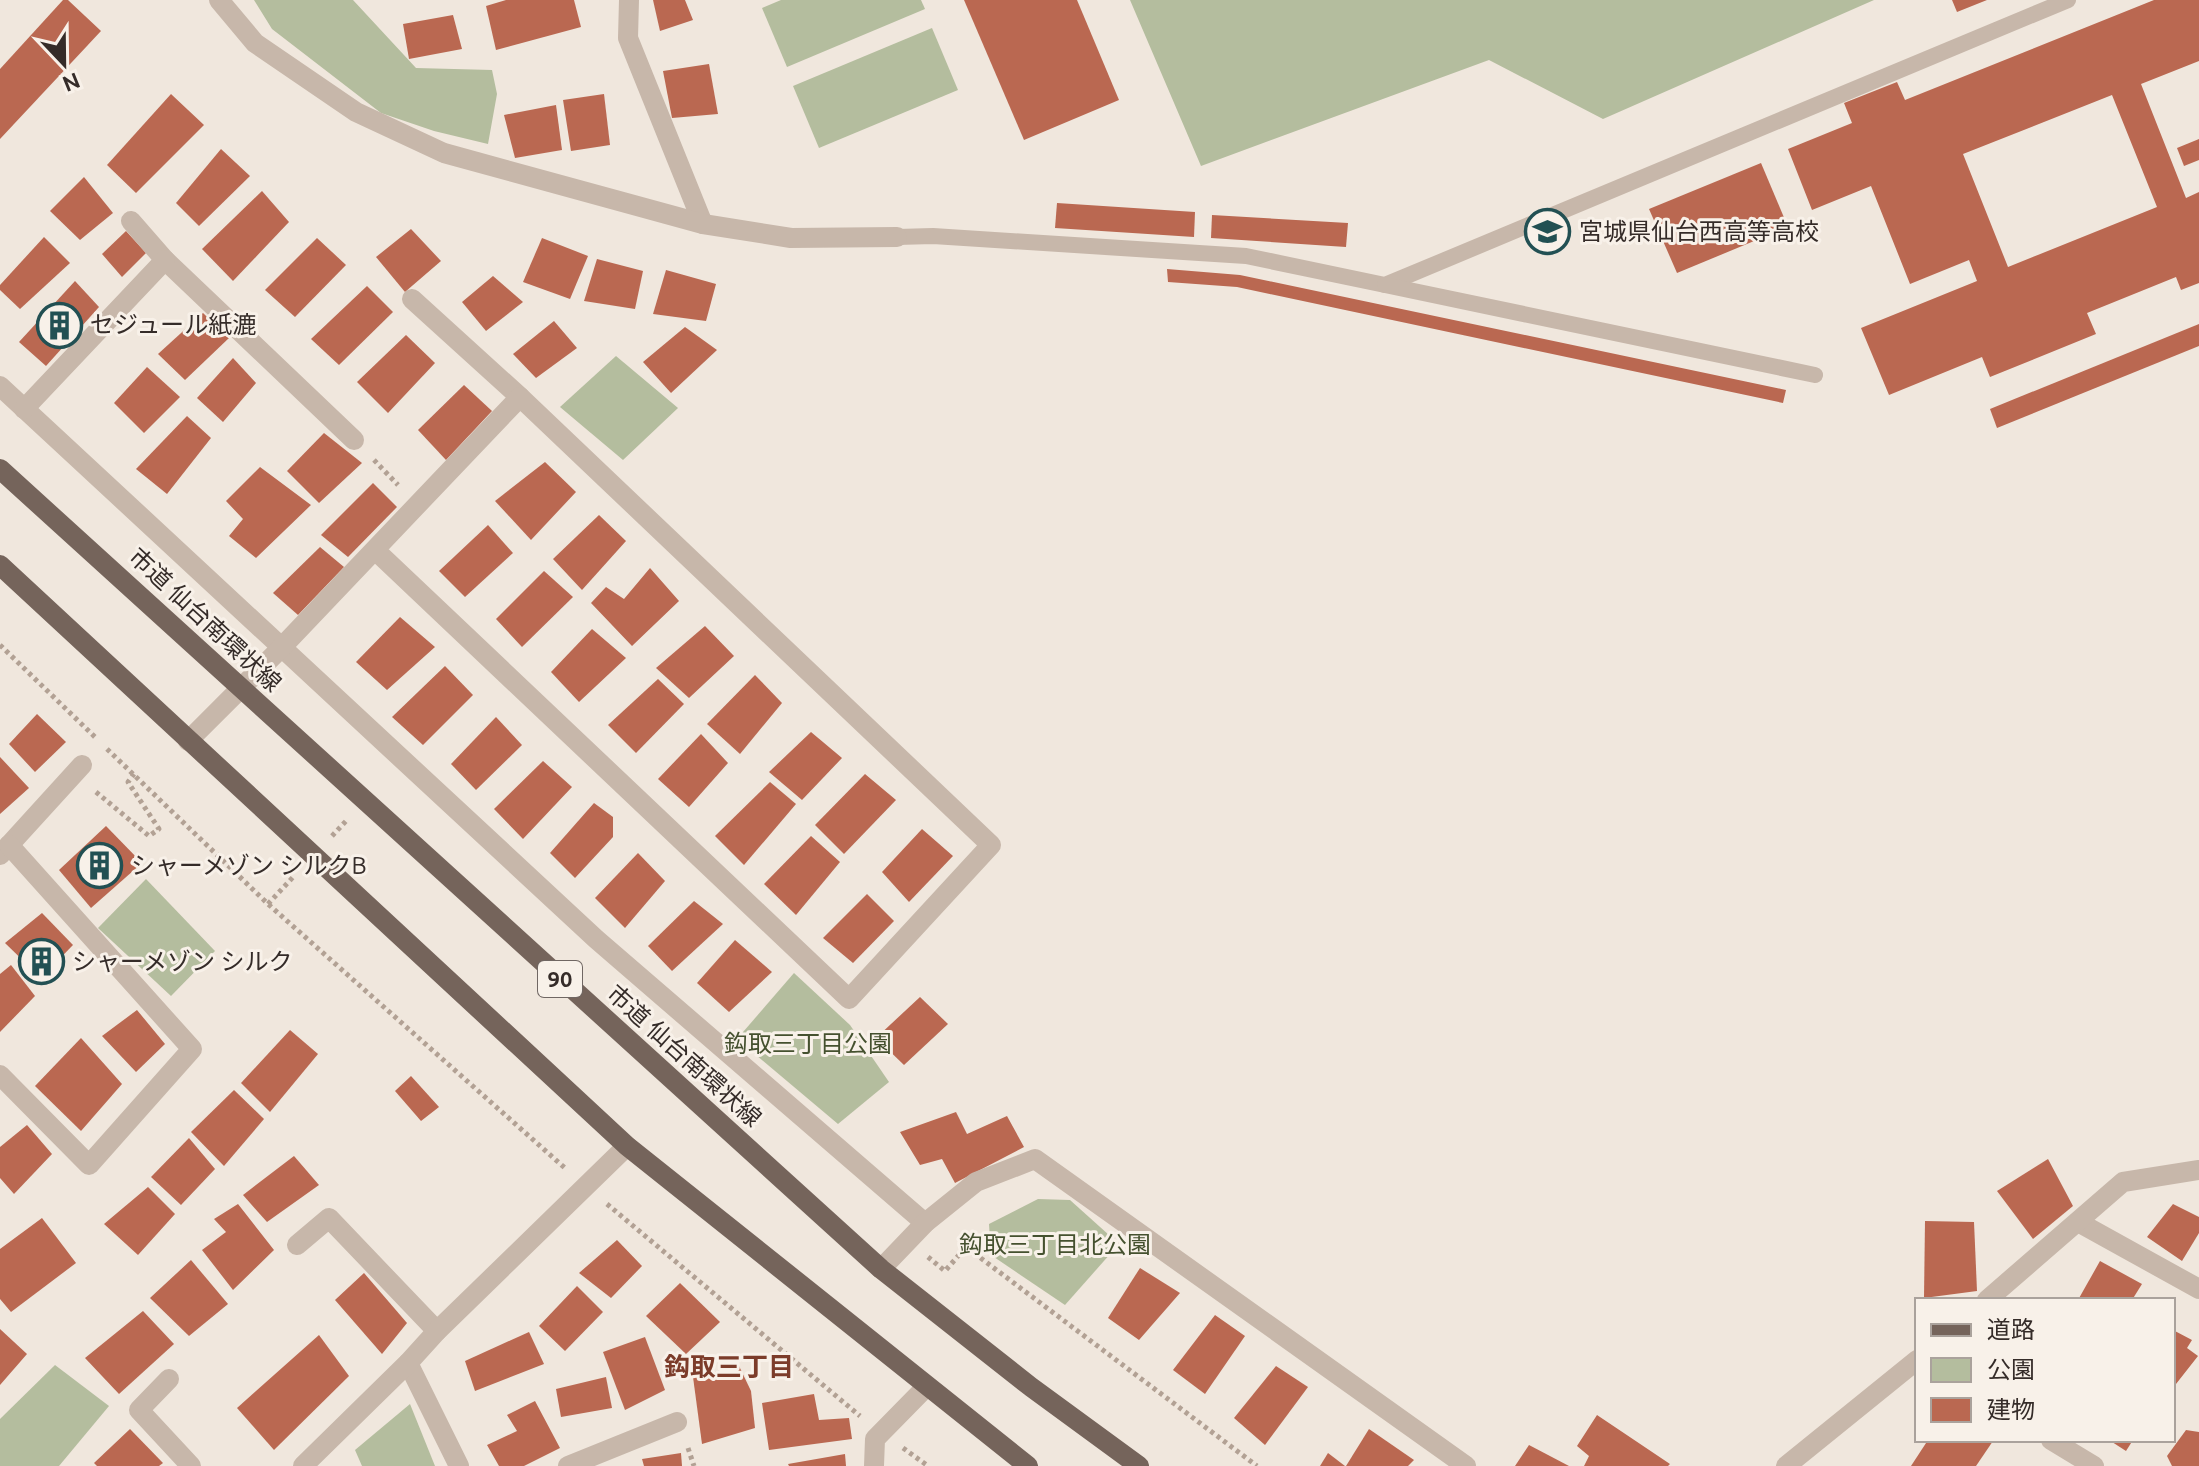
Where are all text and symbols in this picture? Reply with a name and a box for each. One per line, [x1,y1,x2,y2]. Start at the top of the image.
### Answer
north arrow [24,24,104,104]
text: N [59,68,84,98]
school or university icon: 宮城県仙台西高等高校 [1524,208,1572,256]
place label: 宮城県仙台西高等高校 [1579,218,1819,245]
building icon: セジュール紙漉 [35,301,83,349]
place label: セジュール紙漉 [90,311,256,338]
street label: 市道 仙台南環状線 [124,542,287,697]
building icon: シャーメゾン シルクB [76,842,124,890]
place label: シャーメゾン シルクB [131,852,367,879]
building icon: シャーメゾン シルク [17,938,65,986]
place label: シャーメゾン シルク [72,948,293,975]
road number: 90 [538,961,582,997]
street label: 市道 仙台南環状線 [602,980,767,1132]
park label: 鈎取三丁目公園 [724,1030,892,1057]
park label: 鈎取三丁目北公園 [959,1231,1151,1258]
legend [1915,1298,2175,1442]
text: 道路 [1987,1316,2035,1343]
district label: 鈎取三丁目 [664,1352,794,1381]
text: 公園 [1987,1356,2035,1383]
text: 建物 [1987,1396,2035,1423]

